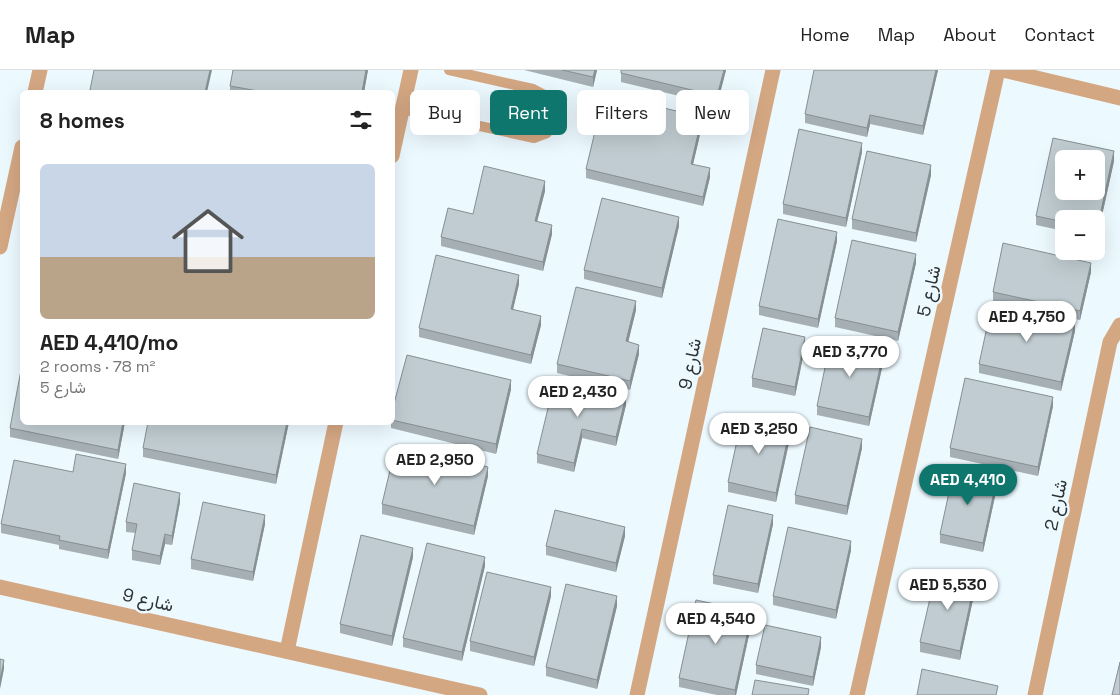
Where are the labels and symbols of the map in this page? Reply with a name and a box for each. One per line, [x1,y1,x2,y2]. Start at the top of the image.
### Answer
street label: شارع 5 [912,263,946,319]
pin: AED 4,750 [970,300,1084,343]
street label: شارع 9 [673,336,707,392]
pin: AED 3,770 [793,336,907,378]
pin: AED 2,430 [521,376,635,418]
pin: AED 3,250 [702,412,816,455]
pin: AED 2,950 [378,444,492,486]
pin: AED 4,410 [911,464,1025,506]
street label: شارع 2 [1039,477,1073,533]
pin: AED 5,530 [891,568,1005,611]
street label: شارع 9 [120,582,176,618]
pin: AED 4,540 [659,602,773,645]

